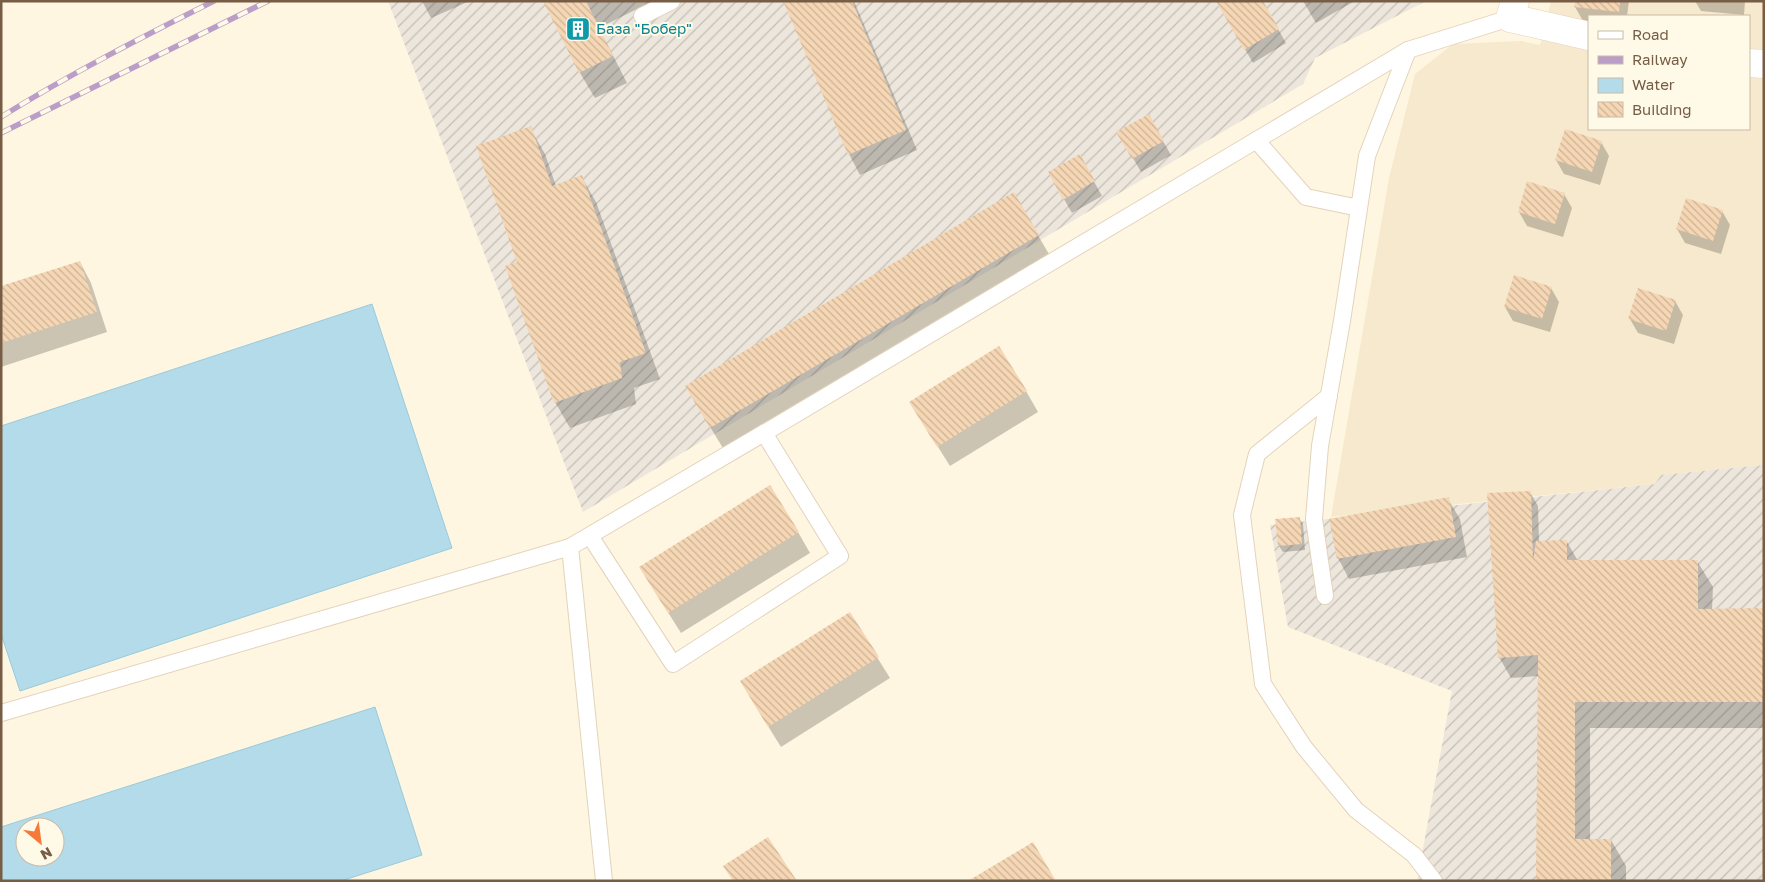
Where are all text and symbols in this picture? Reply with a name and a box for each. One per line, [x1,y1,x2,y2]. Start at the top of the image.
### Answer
legend [1588,15,1750,130]
building icon: База "Бобер" [565,16,591,42]
place label: База "Бобер" [596,19,692,37]
text: Road [1632,25,1669,43]
text: Railway [1632,50,1688,68]
text: Water [1632,75,1675,93]
text: Building [1632,100,1692,118]
north arrow [15,817,65,867]
text: N [38,844,55,864]

